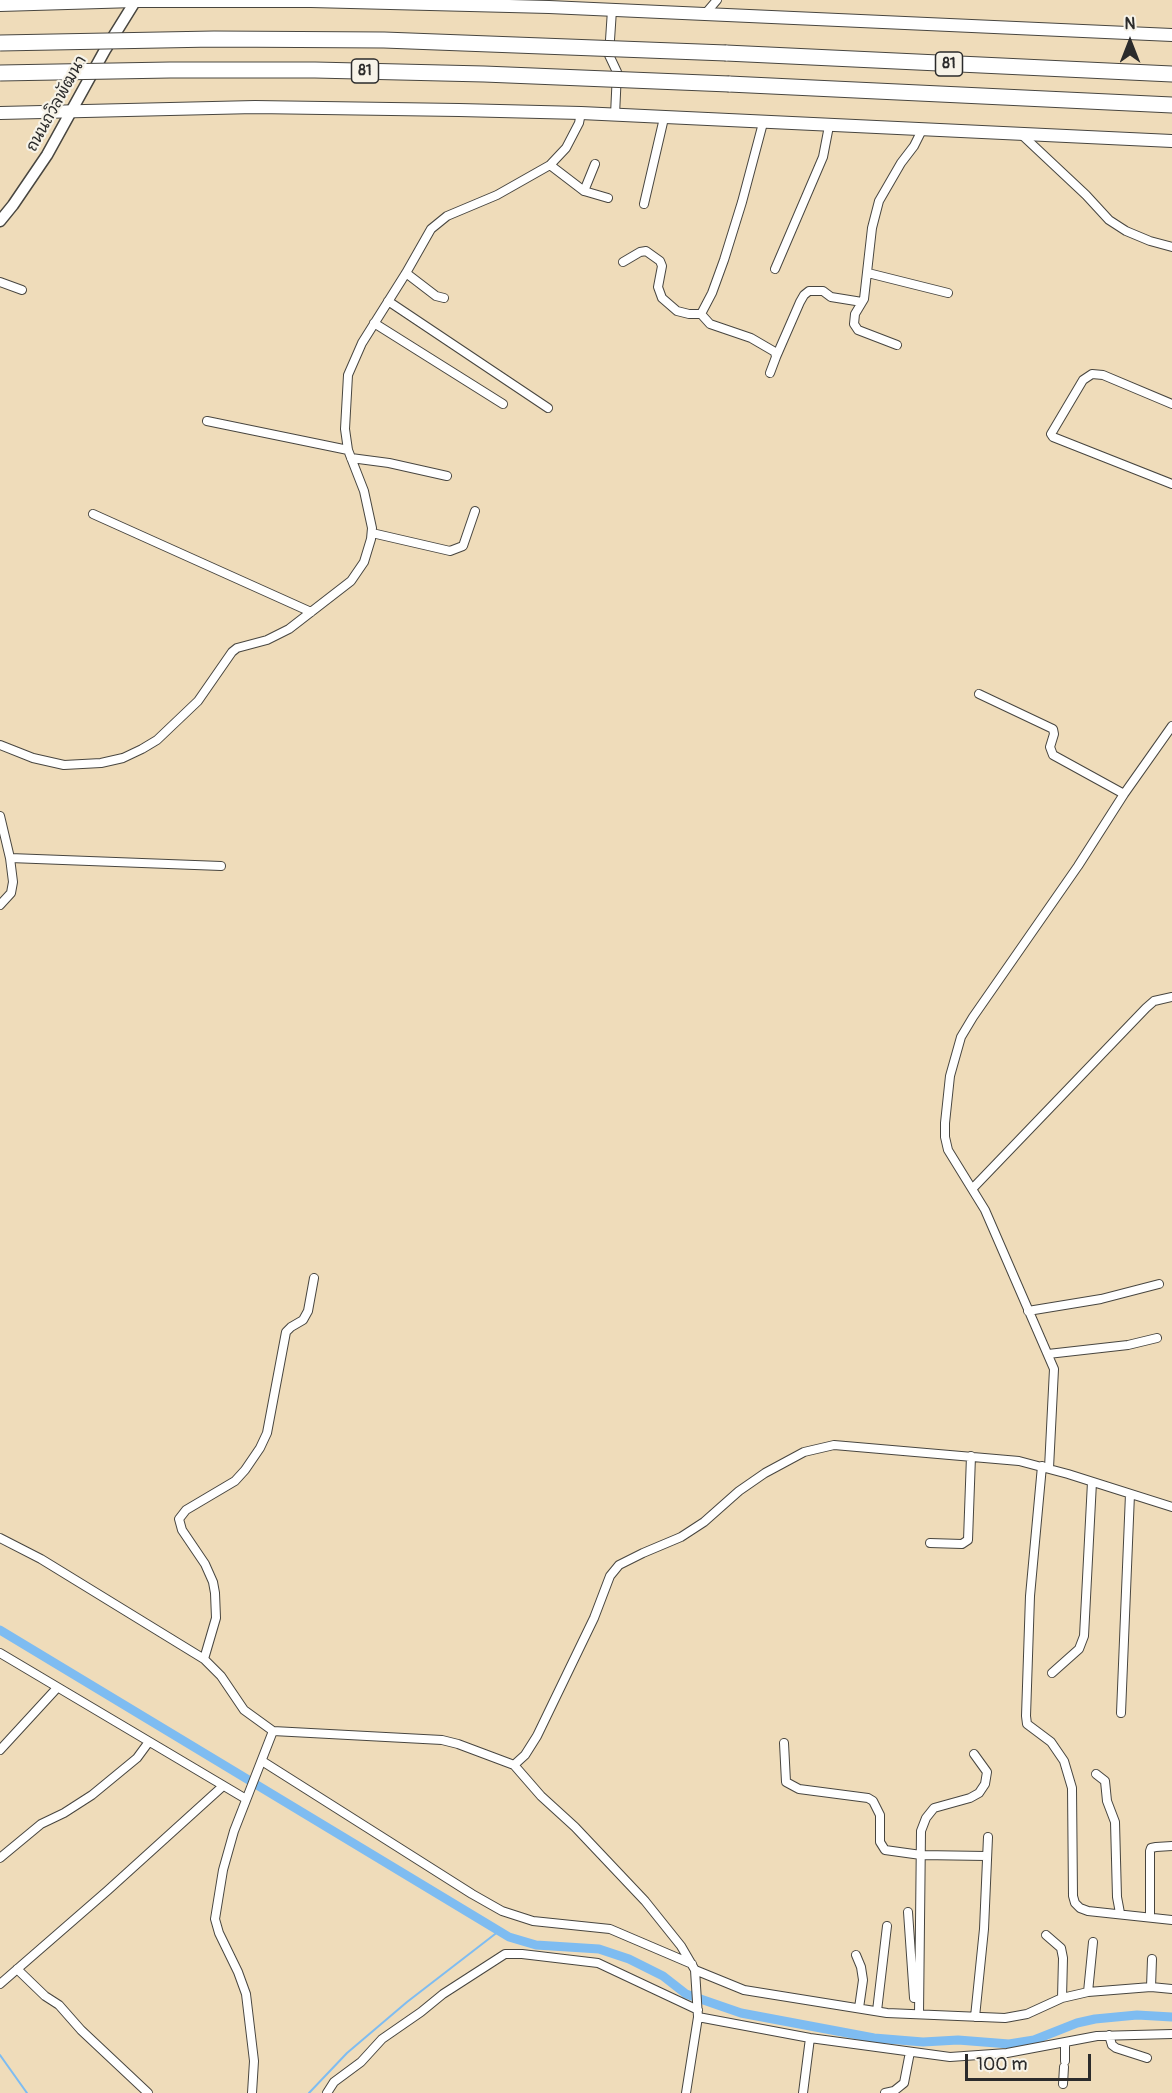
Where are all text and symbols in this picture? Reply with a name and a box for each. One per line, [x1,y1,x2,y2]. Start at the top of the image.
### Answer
north arrow [1100,12,1160,72]
text: N [1125,14,1135,34]
road number: 81 [936,52,962,76]
street label: ถนนถวิลพัฒนา [23,53,91,155]
road number: 81 [352,59,378,83]
scale bar [968,2042,1094,2080]
text: 100 m [976,2053,1028,2076]

